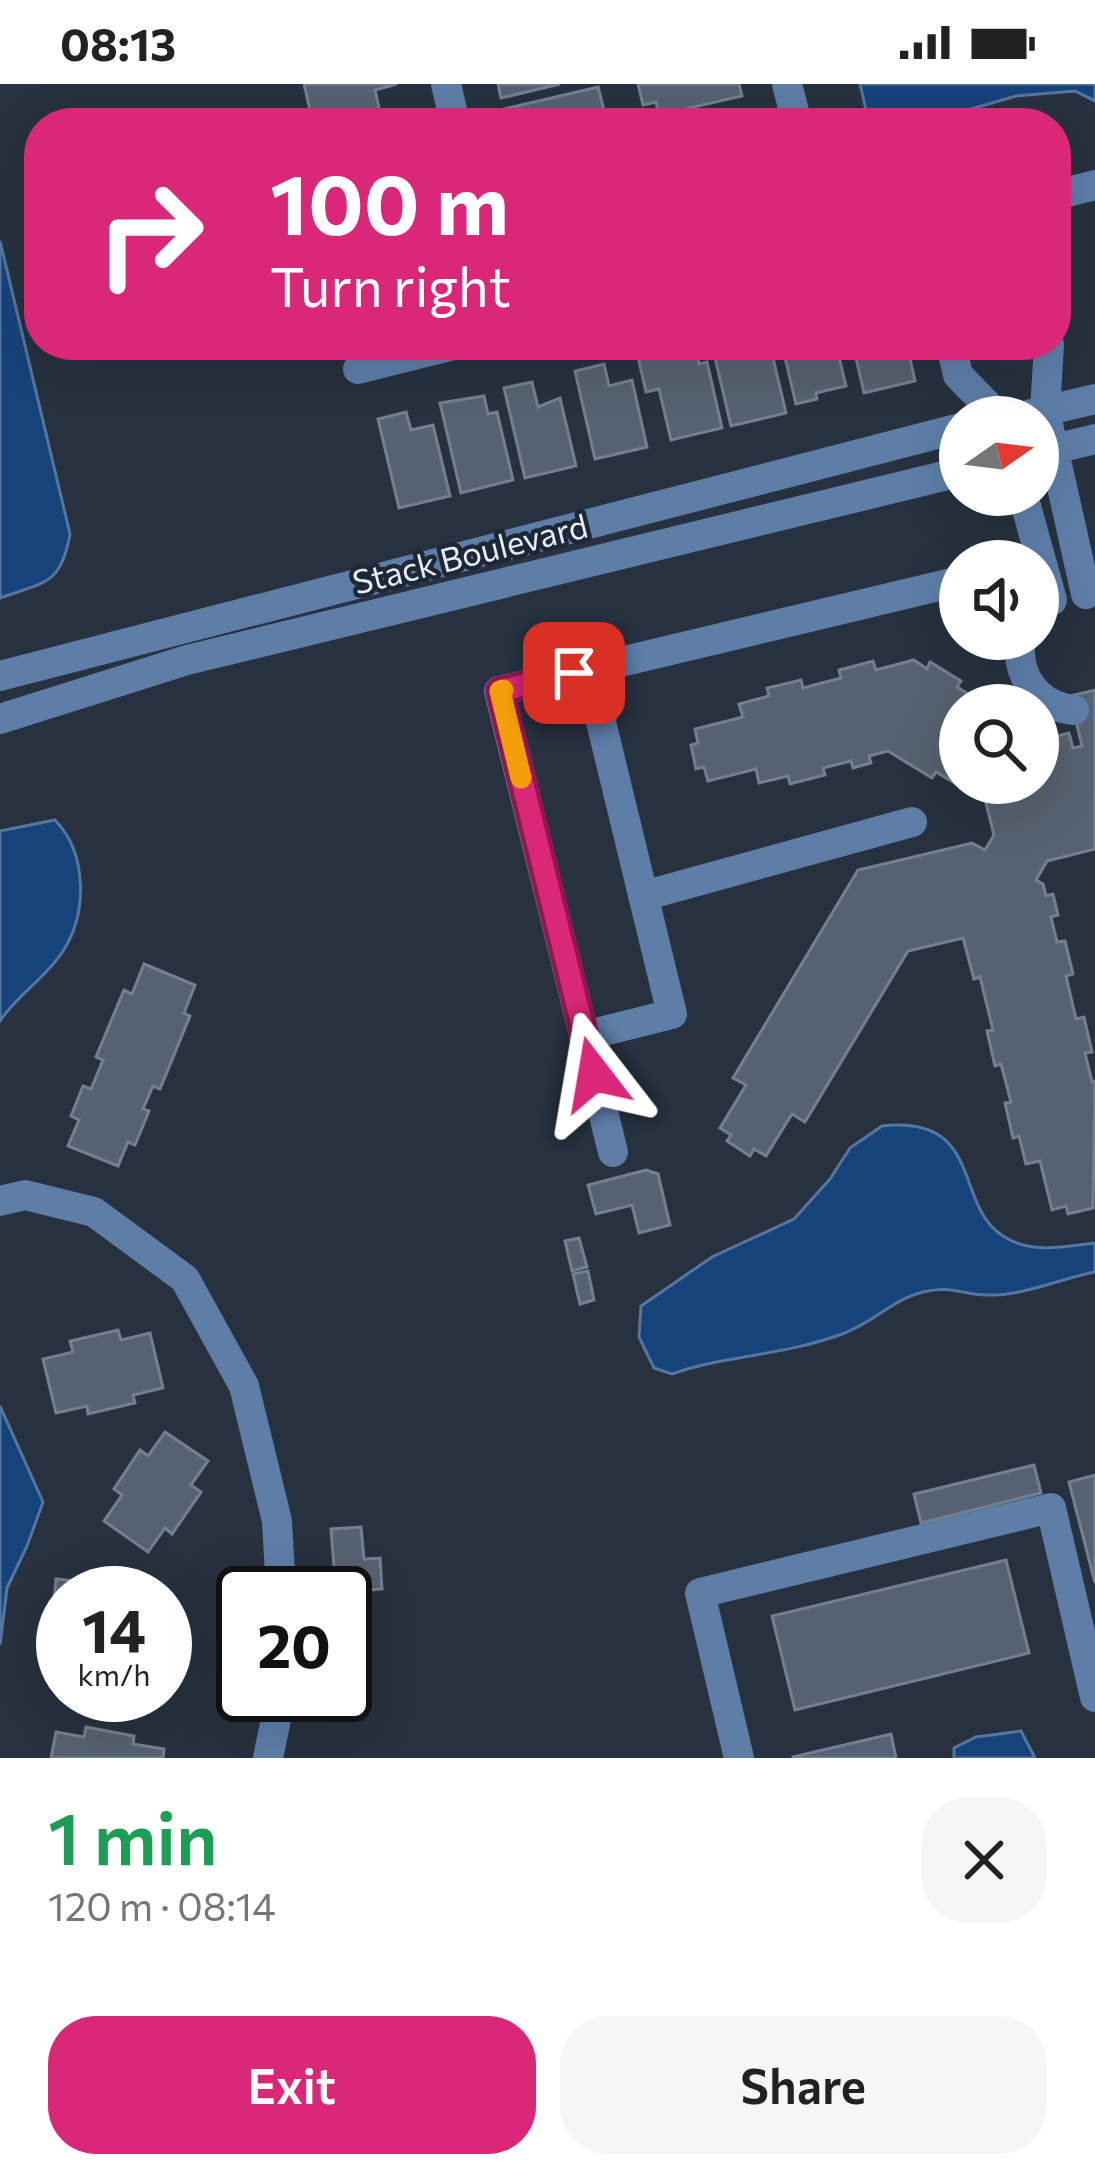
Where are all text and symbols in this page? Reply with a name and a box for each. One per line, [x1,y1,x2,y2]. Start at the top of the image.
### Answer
text: 08:13 [60,15,176,70]
text: 100 m [270,150,509,252]
icon: right [72,156,228,312]
text: Turn right [270,252,511,318]
north arrow [939,396,1059,516]
map controls [939,396,1059,804]
street label: Stack Boulevard [348,504,591,602]
button: sound [939,540,1059,660]
pin [523,622,625,724]
icon: arrive [541,640,607,706]
button: search [939,684,1059,804]
position arrow [531,1011,657,1137]
speed limit sign: 20 [216,1566,372,1722]
text: 14 [82,1592,146,1665]
text: km/h [78,1655,150,1692]
text: 1 min [48,1792,218,1880]
button: close [921,1797,1047,1923]
text: 120 m · 08:14 [48,1881,276,1929]
button: Exit [48,2016,536,2154]
button: Share [560,2016,1047,2154]

